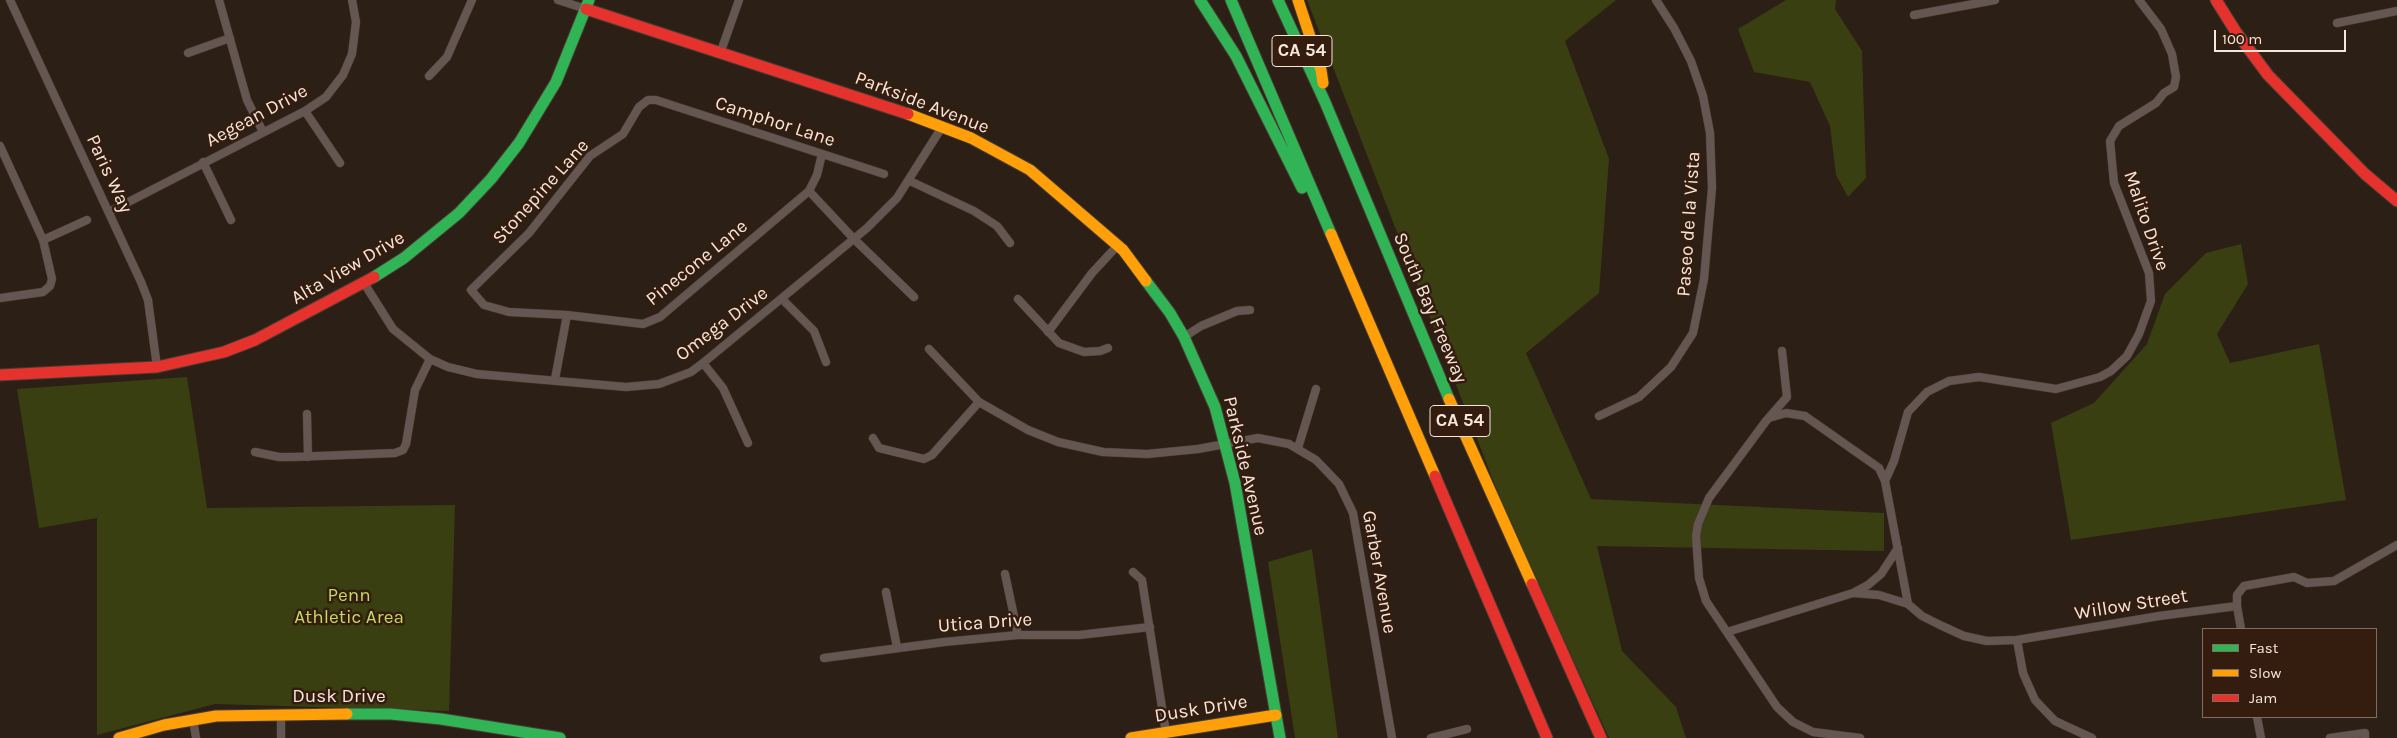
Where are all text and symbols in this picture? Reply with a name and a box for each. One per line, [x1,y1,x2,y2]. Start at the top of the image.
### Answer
scale bar [2217,20,2350,52]
text: 100 m [2222,30,2262,48]
road number: CA 54 [1272,36,1332,66]
street label: Parkside Avenue [852,67,992,139]
street label: Aegean Drive [202,80,312,152]
street label: Camphor Lane [712,92,838,152]
street label: Paris Way [81,131,137,217]
street label: Stonepine Lane [488,135,594,249]
street label: Paseo de la Vista [1673,151,1705,297]
street label: Malito Drive [2118,168,2174,274]
street label: Pinecone Lane [642,215,752,311]
street label: Alta View Drive [287,226,409,310]
street label: South Bay Freeway [1388,229,1472,387]
street label: Omega Drive [671,282,773,366]
street label: Parkside Avenue [1218,394,1272,538]
road number: CA 54 [1430,406,1490,436]
street label: Garber Avenue [1357,509,1401,635]
park label: Penn Athletic Area [294,585,404,629]
street label: Willow Street [2073,585,2189,625]
street label: Utica Drive [937,608,1033,638]
legend [2202,628,2377,718]
text: Fast [2249,639,2278,657]
text: Slow [2249,664,2281,682]
street label: Dusk Drive [292,686,386,708]
text: Jam [2249,689,2277,707]
street label: Dusk Drive [1153,690,1249,728]

